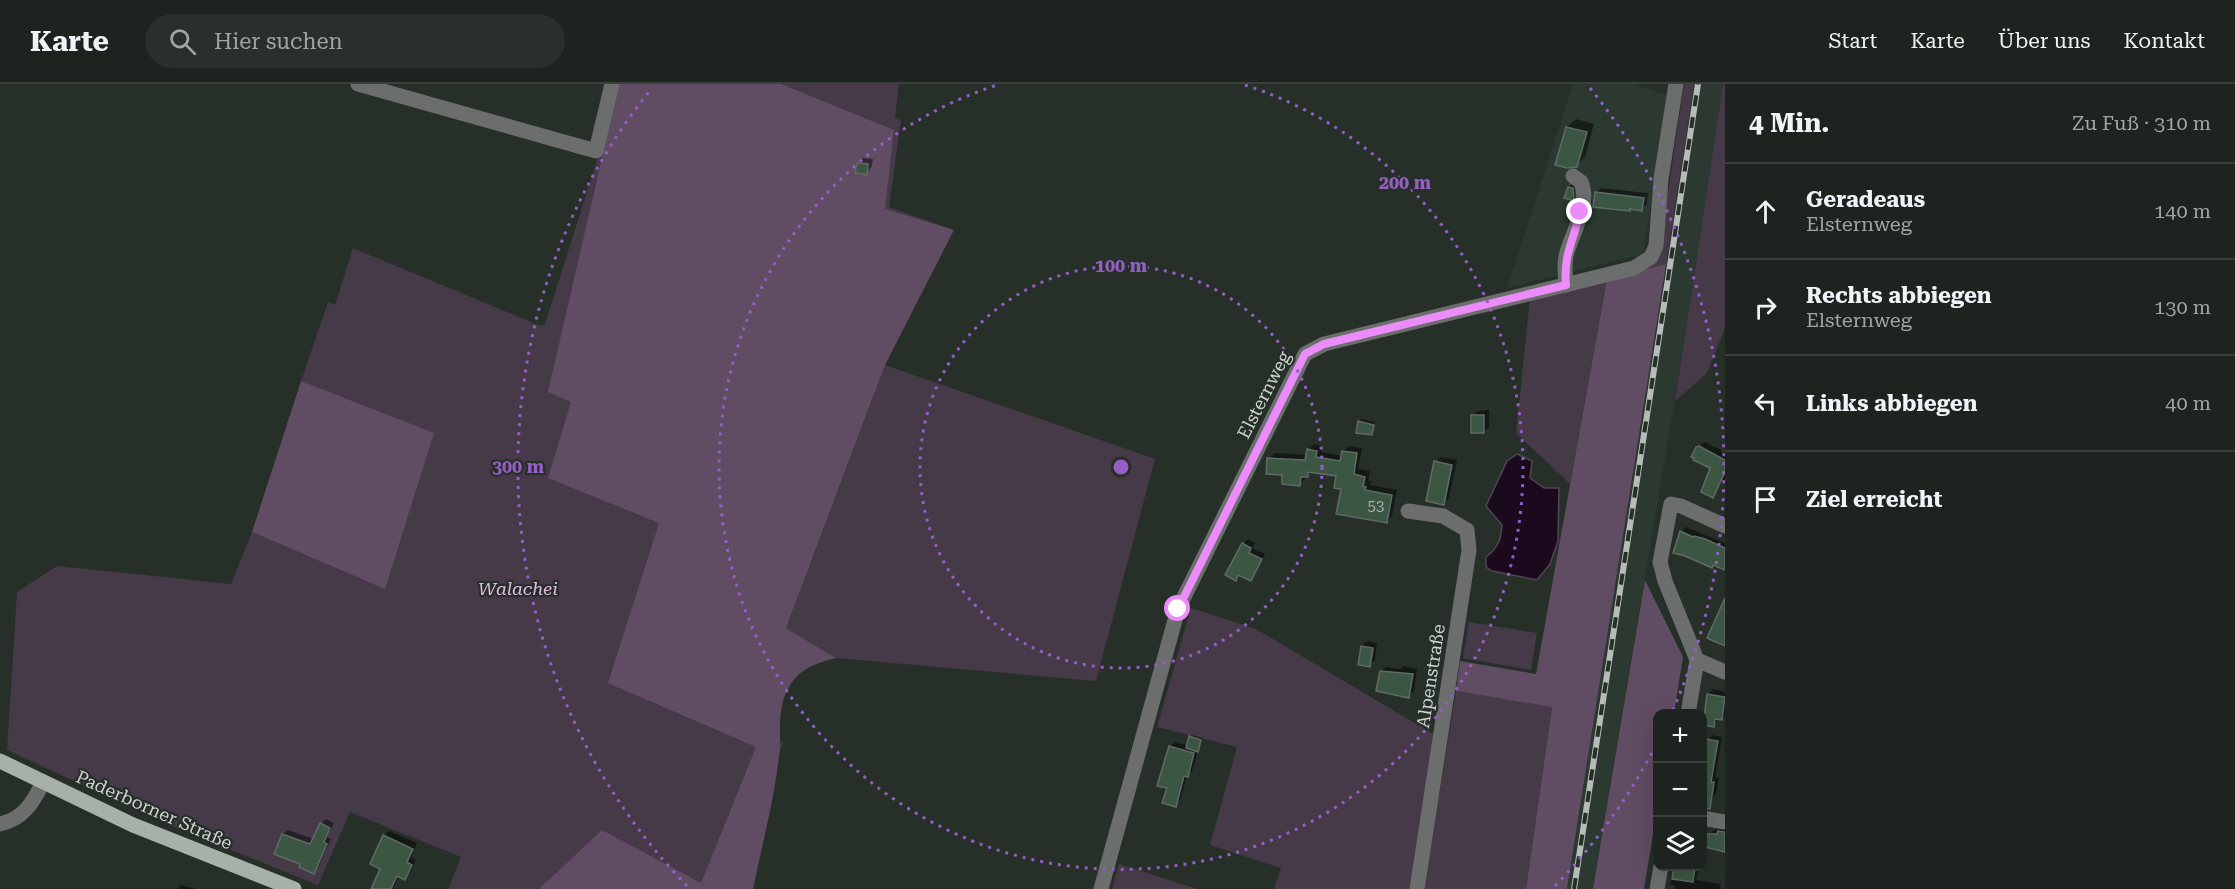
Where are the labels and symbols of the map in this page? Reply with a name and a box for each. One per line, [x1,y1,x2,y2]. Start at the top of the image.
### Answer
text: 200 m [1379,172,1432,193]
route end [1566,198,1592,224]
text: 100 m [1095,255,1148,276]
street label: Elsternweg [1233,347,1295,442]
text: 300 m [492,456,545,477]
centre of rings [1111,457,1131,477]
house number: 53 [1368,497,1384,515]
park label: Walachei [478,578,558,599]
route start [1164,595,1190,621]
street label: Alpenstraße [1412,622,1449,729]
street label: Paderborner Straße [73,766,236,854]

